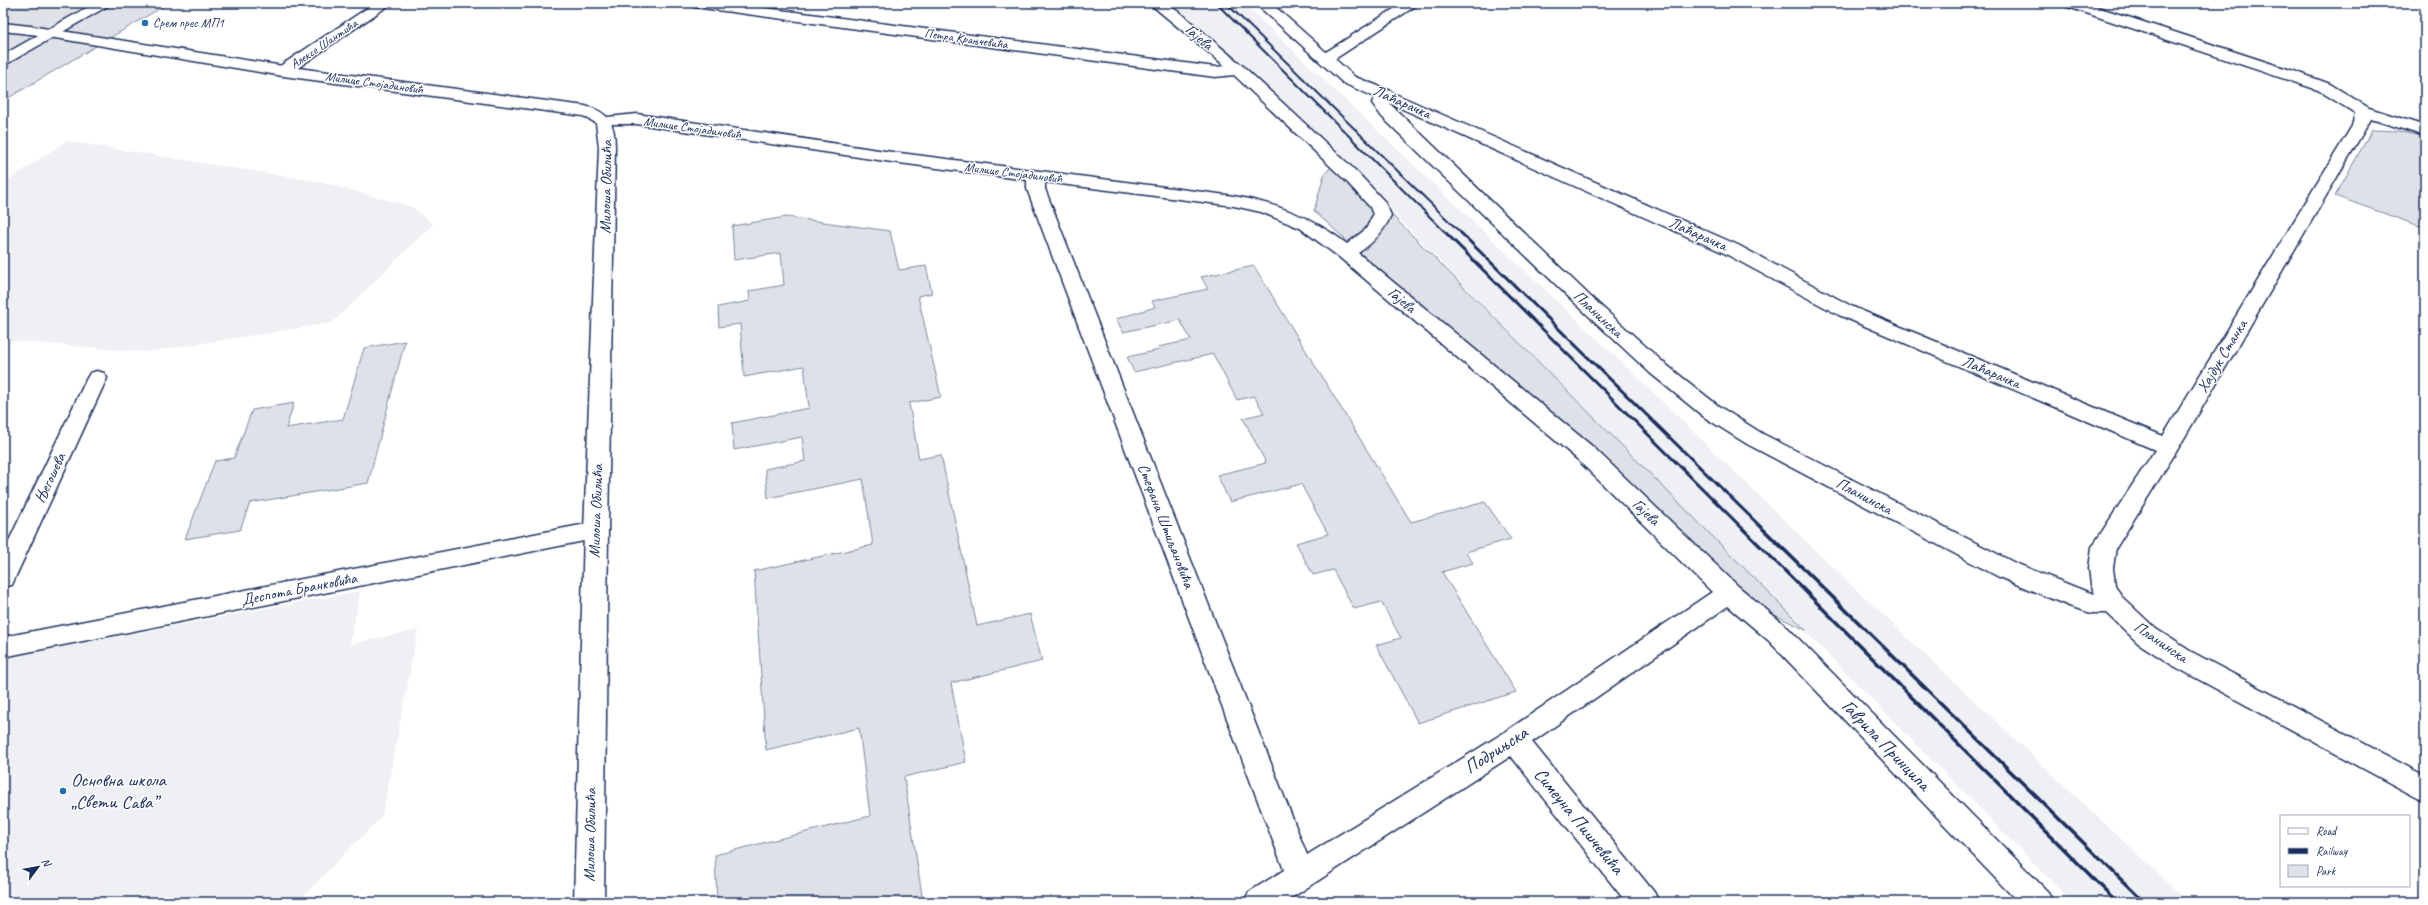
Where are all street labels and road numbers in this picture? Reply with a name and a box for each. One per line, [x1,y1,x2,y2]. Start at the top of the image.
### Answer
street label: Алексе Шантића [287,15,362,72]
street label: Гајева [1181,19,1218,56]
street label: Петра Крањчевића [923,25,1010,53]
street label: Милице Стојадиновић [324,68,425,98]
street label: Лаћарачка [1370,80,1435,124]
street label: Милице Стојадиновић [642,113,743,143]
street label: Милоша Обилића [595,139,617,234]
street label: Милице Стојадиновић [963,159,1064,187]
street label: Лаћарачка [1666,212,1731,256]
street label: Гајева [1384,283,1421,318]
street label: Планинска [1569,286,1628,343]
street label: Хајдук Станка [2192,315,2252,396]
street label: Лаћарачка [1959,351,2024,394]
street label: Његошева [30,449,71,506]
street label: Стефана Штиљановића [1133,461,1199,592]
street label: Милоша Обилића [584,463,608,558]
street label: Планинска [1833,473,1897,520]
street label: Гајева [1628,494,1665,531]
street label: Деспота Бранковића [239,568,360,610]
street label: Планинска [2130,617,2193,668]
street label: Гаврила Принципа [1837,694,1937,797]
street label: Подрињска [1460,720,1534,779]
street label: Симеуна Пишчевића [1529,763,1630,881]
street label: Милоша Обилића [579,787,601,882]

